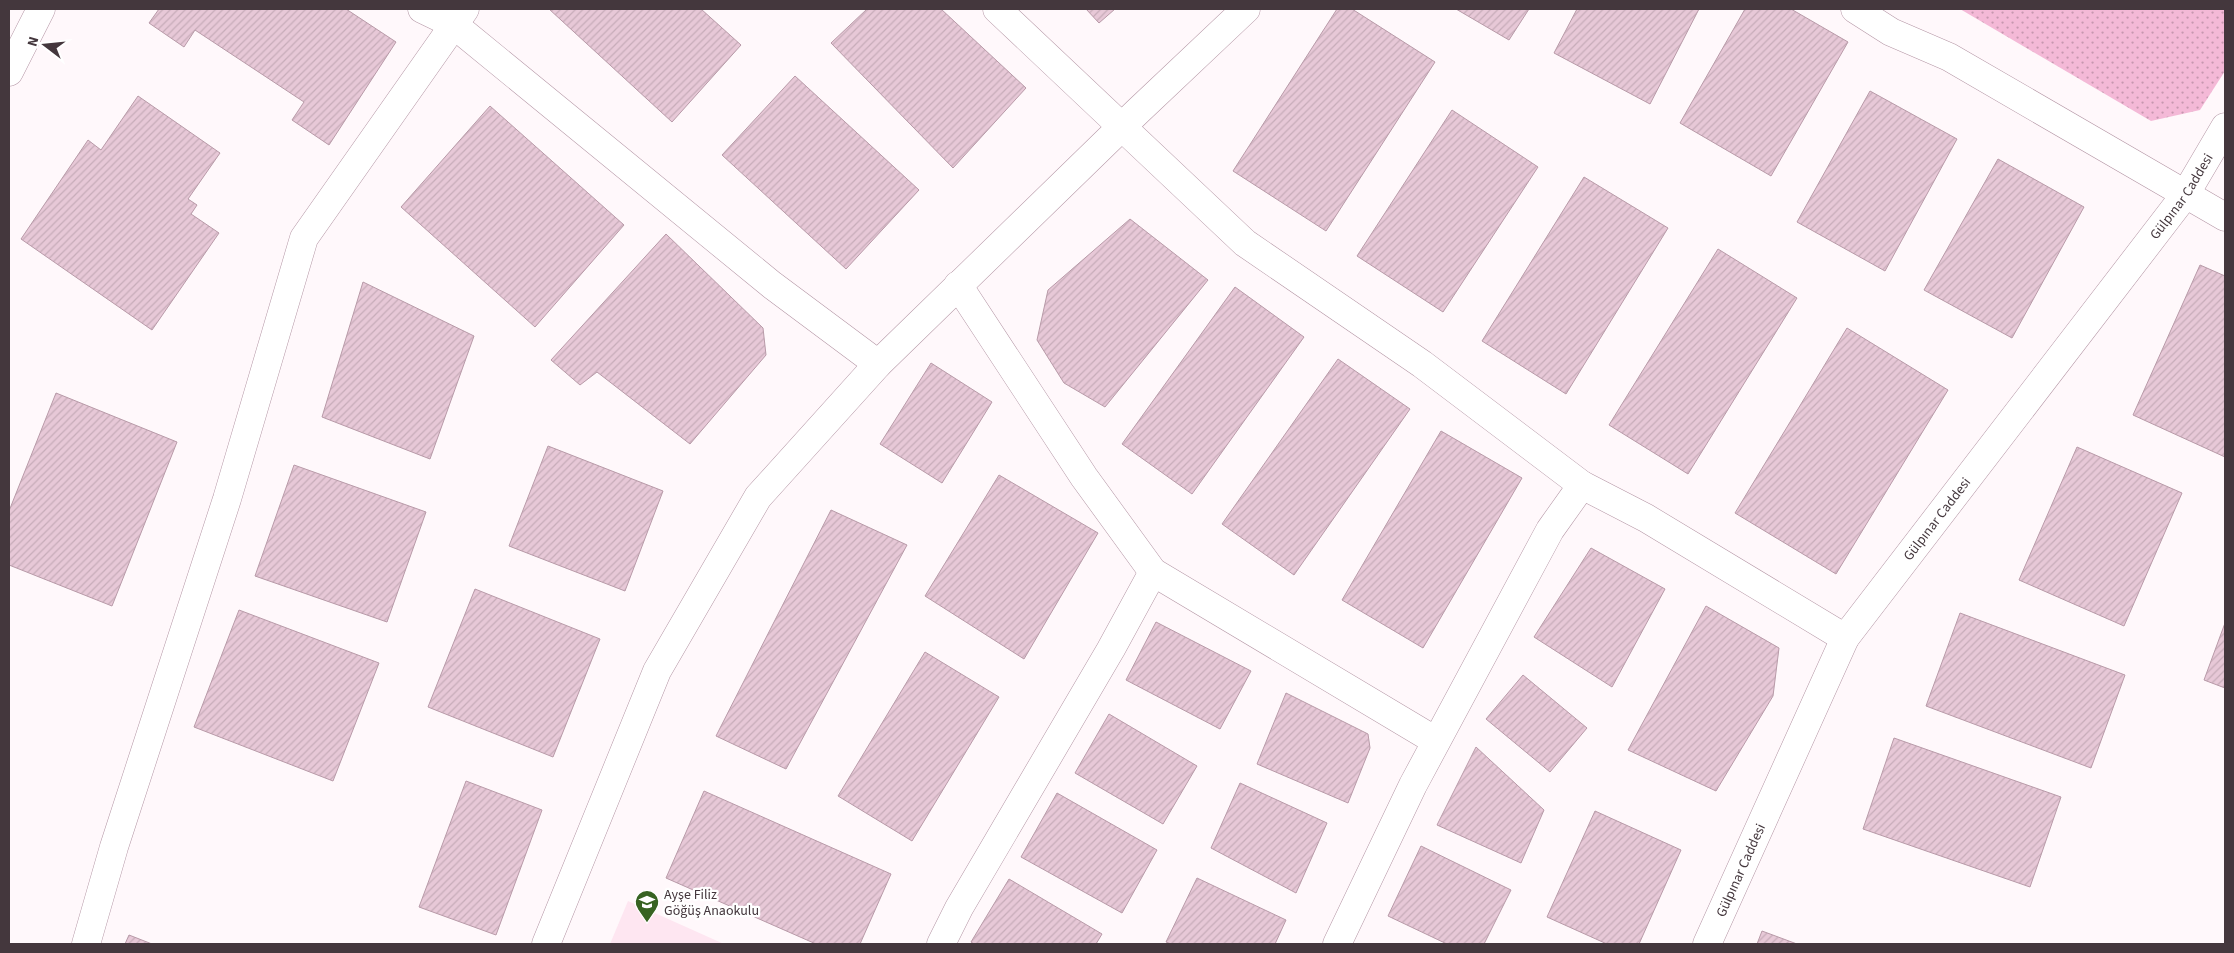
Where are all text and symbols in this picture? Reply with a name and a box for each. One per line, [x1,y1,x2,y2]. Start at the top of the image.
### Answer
north arrow [20,20,70,70]
text: N [23,34,44,49]
street label: Gülpınar Caddesi [2145,150,2218,244]
street label: Gülpınar Caddesi [1899,473,1976,565]
street label: Gülpınar Caddesi [1711,821,1771,920]
place label: Ayşe Filiz Göğüş Anaokulu [664,885,759,921]
school or university icon: Ayşe Filiz Göğüş Anaokulu [634,889,660,923]

